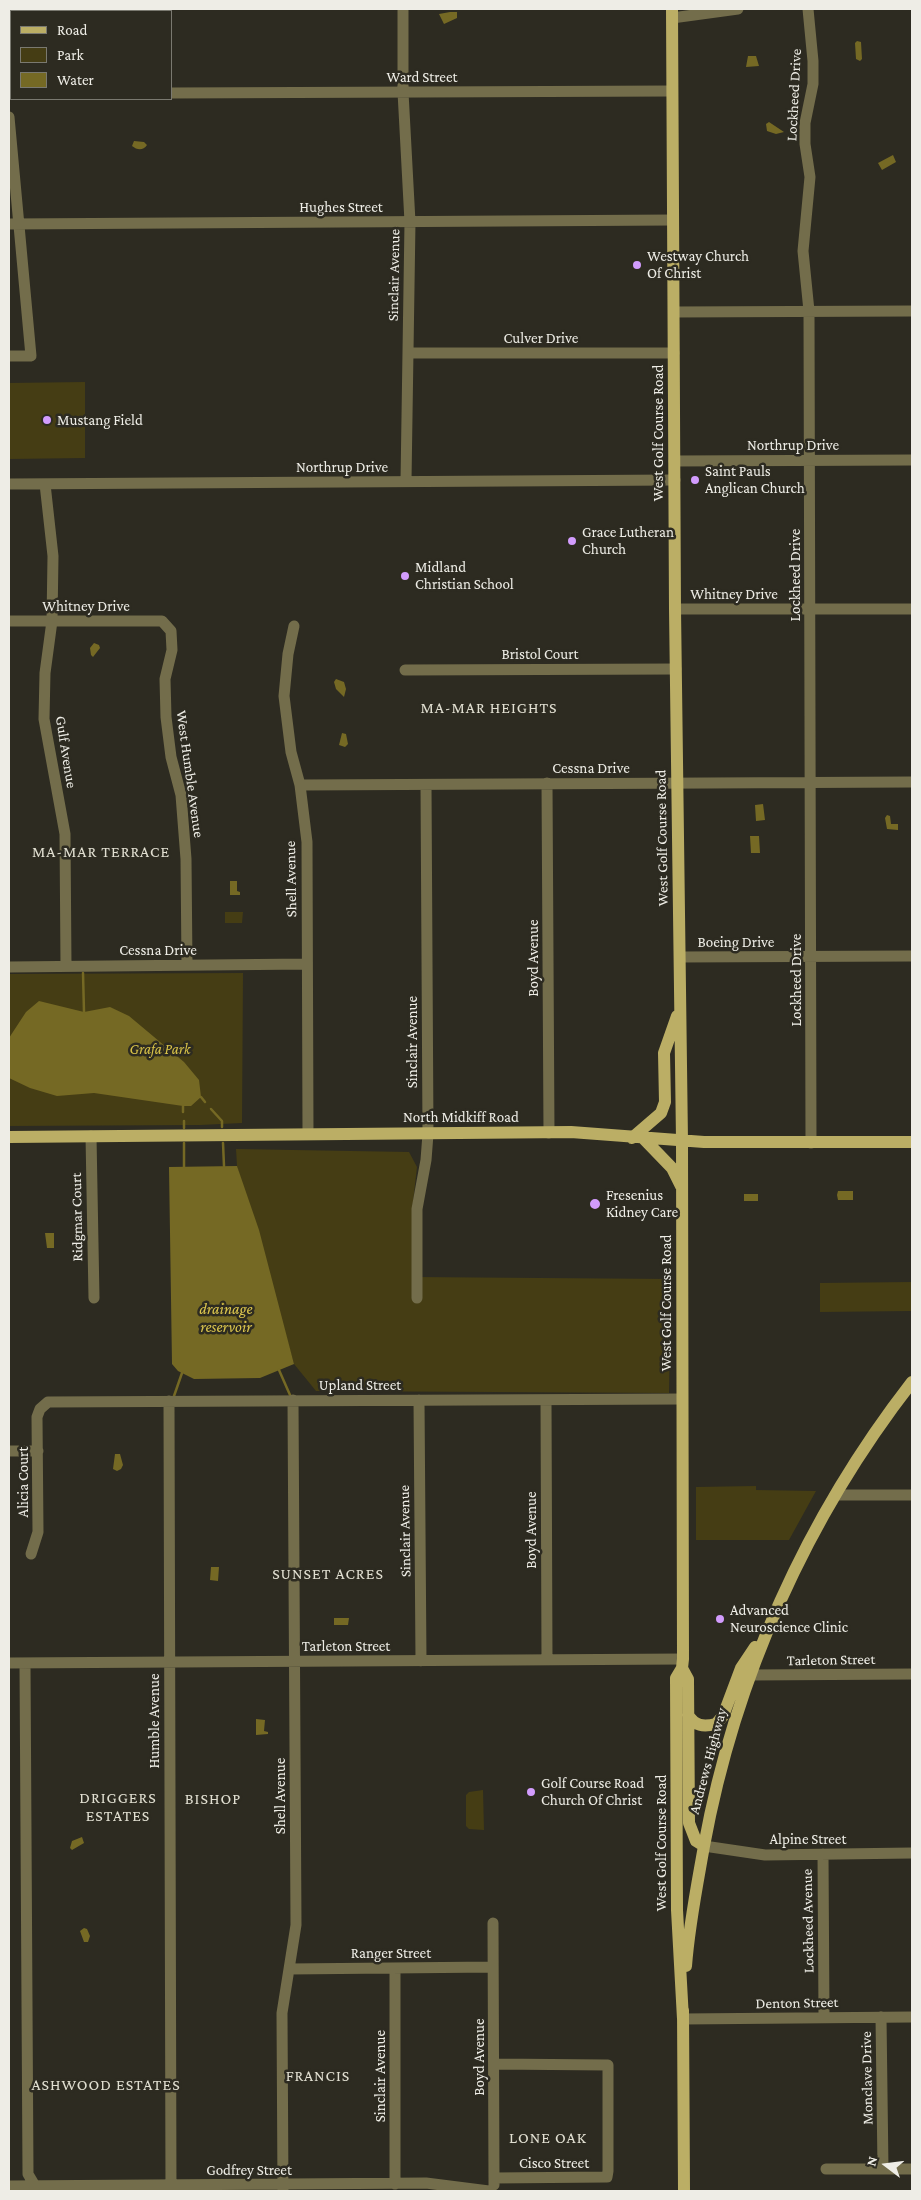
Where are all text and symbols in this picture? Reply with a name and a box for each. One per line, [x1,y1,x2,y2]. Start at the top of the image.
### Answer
legend [10,10,172,100]
text: Road [57,22,87,38]
text: Park [57,47,84,63]
street label: Lockheed Drive [783,48,805,142]
street label: Ward Street [387,68,457,86]
text: Water [57,72,94,88]
street label: Hughes Street [299,198,383,216]
street label: Sinclair Avenue [384,229,404,321]
place label: Westway Church Of Christ [647,247,749,282]
marker: Westway Church Of Christ [631,259,643,271]
street label: Culver Drive [504,329,578,347]
street label: West Golf Course Road [649,365,667,501]
place label: Mustang Field [57,411,143,429]
marker: Mustang Field [41,414,53,426]
street label: Northrup Drive [747,436,839,454]
street label: Northrup Drive [296,458,388,476]
place label: Saint Pauls Anglican Church [705,462,805,497]
marker: Saint Pauls Anglican Church [689,474,701,486]
place label: Grace Lutheran Church [582,523,674,558]
street label: Lockheed Drive [786,529,804,621]
marker: Grace Lutheran Church [566,535,578,547]
place label: Midland Christian School [415,558,514,593]
marker: Midland Christian School [399,570,411,582]
street label: Whitney Drive [690,585,778,603]
street label: Whitney Drive [42,597,130,615]
street label: Bristol Court [502,645,578,663]
district label: MA-MAR HEIGHTS [419,698,559,718]
street label: West Humble Avenue [172,709,208,839]
street label: Gulf Avenue [51,715,81,789]
street label: Cessna Drive [552,759,630,777]
street label: West Golf Course Road [652,770,672,906]
street label: Shell Avenue [281,841,301,917]
district label: MA-MAR TERRACE [30,842,172,862]
street label: Boyd Avenue [524,919,542,997]
street label: Boeing Drive [698,933,774,951]
street label: Lockheed Drive [787,934,805,1026]
street label: Cessna Drive [119,941,197,959]
street label: Sinclair Avenue [403,996,421,1088]
park label: Grafa Park [129,1040,191,1058]
street label: North Midkiff Road [403,1108,519,1126]
street label: Ridgmar Court [67,1172,87,1262]
place label: Fresenius Kidney Care [606,1186,678,1221]
marker: Fresenius Kidney Care [588,1197,602,1211]
street label: West Golf Course Road [657,1235,675,1371]
water label: drainage reservoir [199,1299,253,1337]
street label: Upland Street [319,1376,401,1394]
street label: Alicia Court [14,1447,32,1517]
street label: Sinclair Avenue [395,1485,415,1577]
street label: Boyd Avenue [522,1491,540,1569]
district label: SUNSET ACRES [271,1564,385,1584]
place label: Advanced Neuroscience Clinic [730,1601,848,1636]
marker: Advanced Neuroscience Clinic [714,1613,726,1625]
street label: Tarleton Street [302,1637,390,1655]
street label: Tarleton Street [787,1650,875,1670]
street label: Humble Avenue [145,1673,163,1769]
street label: Andrews Highway [685,1706,731,1816]
street label: Shell Avenue [271,1758,289,1834]
place label: Golf Course Road Church Of Christ [541,1774,644,1809]
street label: West Golf Course Road [652,1775,670,1911]
marker: Golf Course Road Church Of Christ [525,1786,537,1798]
district label: DRIGGERS ESTATES [78,1788,158,1826]
district label: BISHOP [184,1789,242,1809]
street label: Alpine Street [770,1830,846,1848]
street label: Lockheed Avenue [798,1869,818,1973]
street label: Ranger Street [351,1944,431,1962]
street label: Denton Street [755,1993,839,2013]
street label: Boyd Avenue [470,2018,488,2096]
street label: Sinclair Avenue [371,2030,389,2122]
street label: Monclave Drive [857,2031,877,2125]
district label: FRANCIS [285,2066,351,2086]
district label: ASHWOOD ESTATES [29,2075,182,2095]
district label: LONE OAK [508,2128,588,2148]
north arrow [861,2140,911,2190]
street label: Cisco Street [519,2154,589,2172]
text: N [863,2154,880,2168]
street label: Godfrey Street [206,2161,292,2179]

